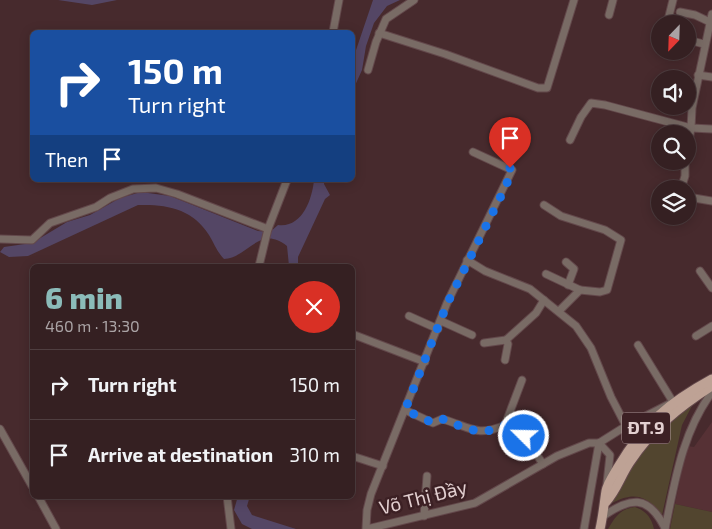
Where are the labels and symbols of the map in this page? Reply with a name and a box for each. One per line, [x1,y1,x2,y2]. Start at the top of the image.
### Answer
north arrow [651,15,696,60]
pin [489,117,531,168]
position arrow [497,409,549,461]
road number: ĐT.9 [622,412,670,443]
street label: Võ Thị Đầy [377,475,469,519]

